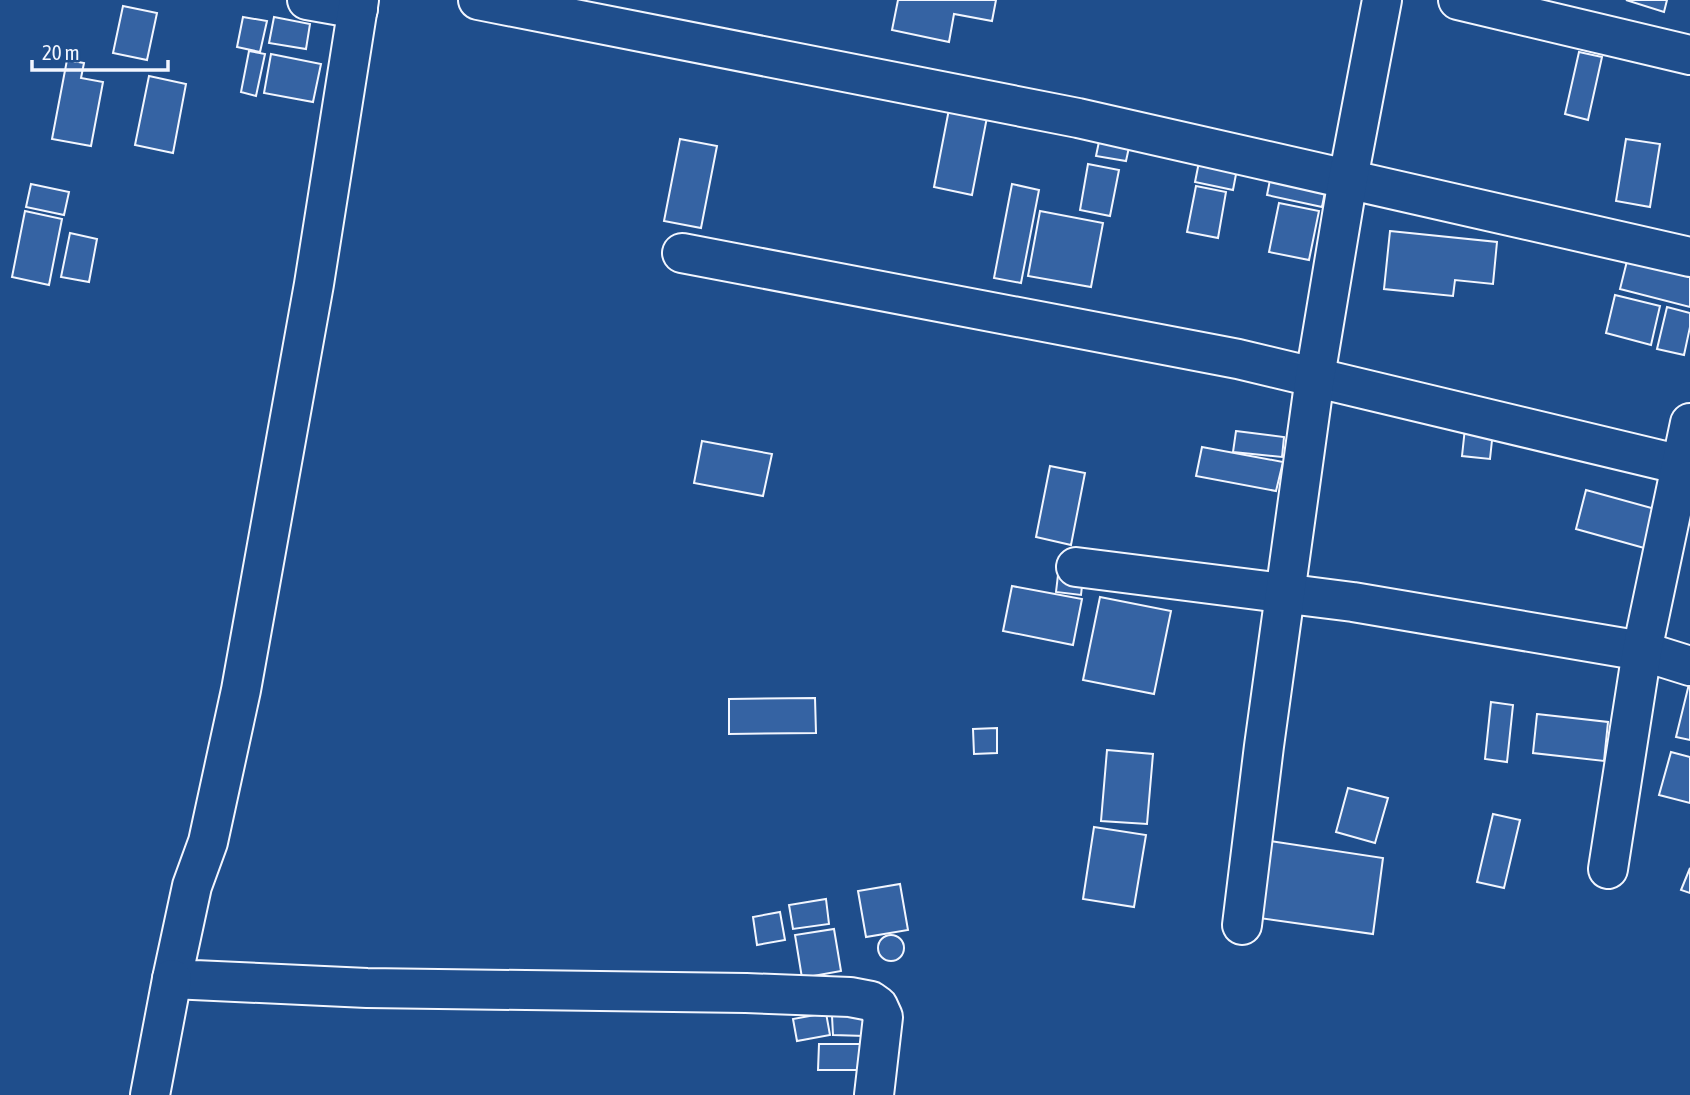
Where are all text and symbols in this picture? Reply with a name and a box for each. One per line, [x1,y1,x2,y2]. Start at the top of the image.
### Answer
scale bar [32,28,168,72]
text: 20 m [42,40,80,64]

